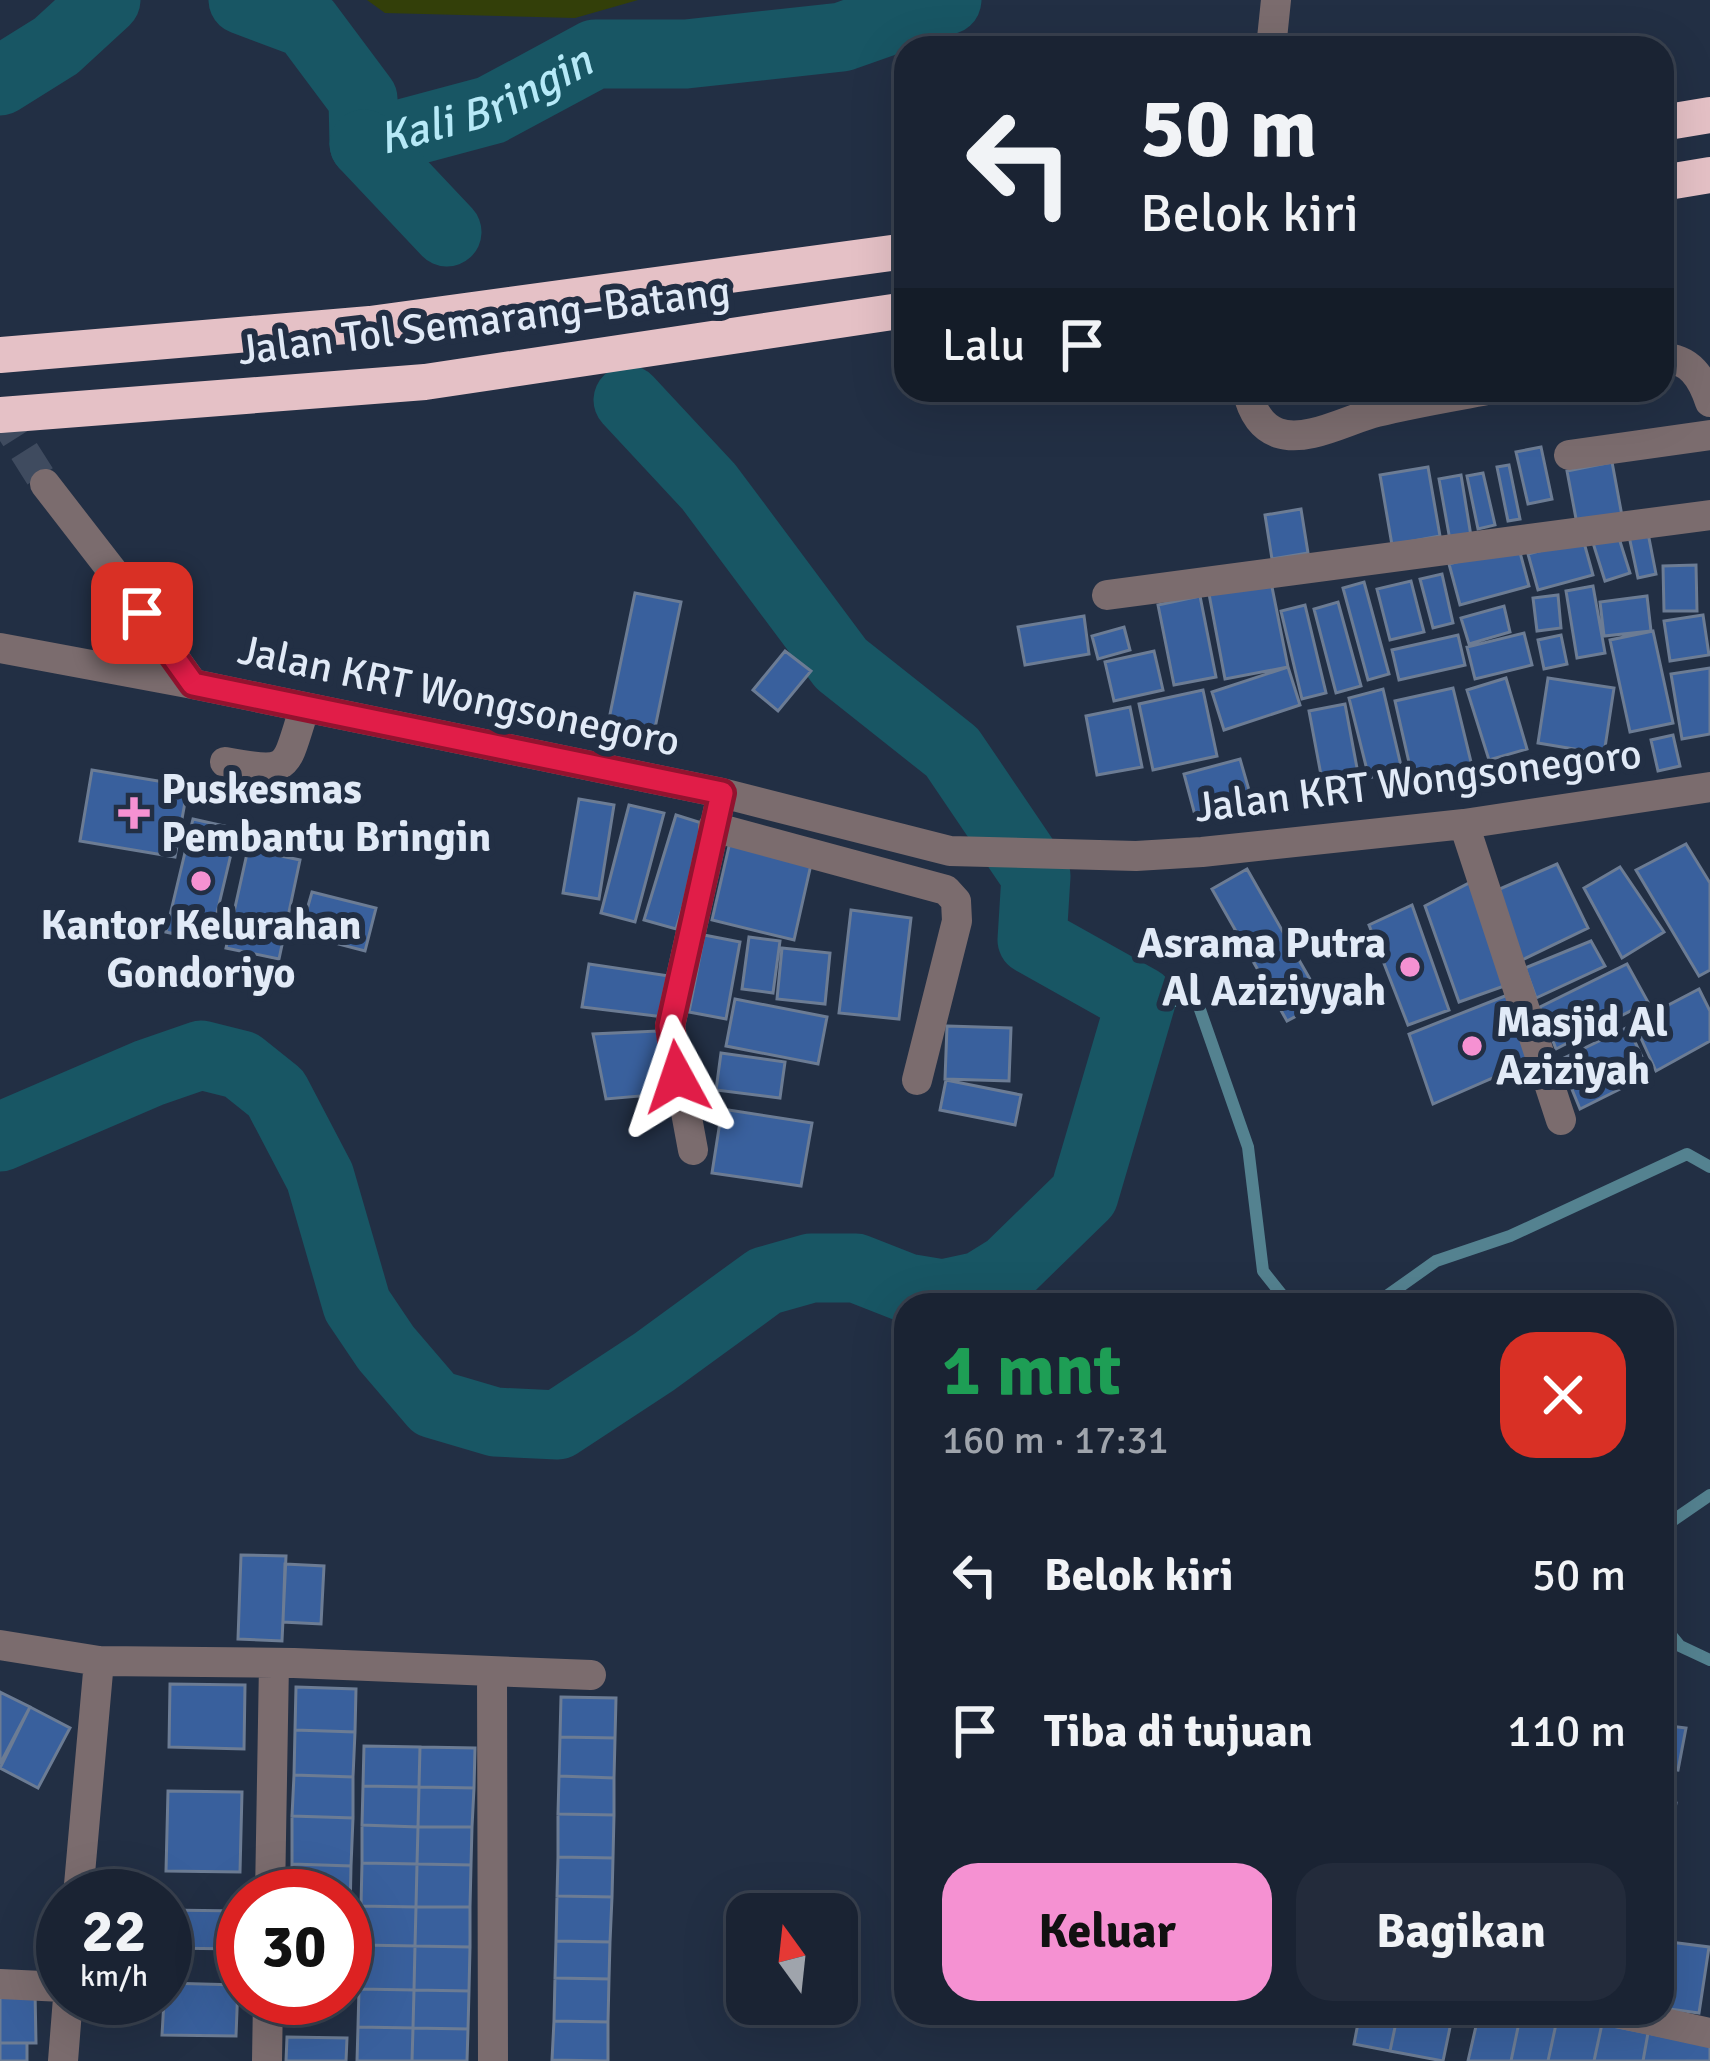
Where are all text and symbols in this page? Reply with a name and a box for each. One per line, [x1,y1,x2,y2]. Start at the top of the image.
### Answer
water label: Kali Bringin [372,33,603,166]
text: 50 m [1140,77,1317,181]
icon: left [942,84,1098,240]
text: Belok kiri [1140,180,1359,247]
street label: Jalan Tol Semarang–Batang [235,265,733,377]
icon: arrive [1049,312,1115,378]
text: Lalu [942,318,1025,373]
pin [91,562,193,664]
icon: arrive [109,580,175,646]
street label: Jalan KRT Wongsonegoro [234,624,684,768]
street label: Jalan KRT Wongsonegoro [1192,728,1644,834]
place label: Puskesmas Pembantu Bringin [161,764,491,863]
marker: Puskesmas Pembantu Bringin [118,797,150,829]
marker: Kantor Kelurahan Gondoriyo [188,868,214,894]
place label: Kantor Kelurahan Gondoriyo [40,900,362,999]
place label: Asrama Putra Al Aziziyyah [1137,918,1386,1017]
marker: Asrama Putra Al Aziziyyah [1397,954,1423,980]
place label: Masjid Al Aziziyah [1496,997,1668,1096]
position arrow [614,1014,740,1140]
marker: Masjid Al Aziziyah [1459,1033,1485,1059]
text: 1 mnt [942,1326,1121,1415]
button: close [1500,1332,1626,1458]
text: 160 m · 17:31 [942,1416,1169,1464]
icon: left [942,1542,1008,1608]
text: Belok kiri [1044,1548,1233,1603]
text: 50 m [1532,1548,1626,1603]
icon: arrive [942,1698,1008,1764]
text: Tiba di tujuan [1044,1704,1313,1759]
text: 110 m [1507,1704,1626,1759]
button: Keluar [942,1863,1272,2001]
button: Bagikan [1296,1863,1626,2001]
speed limit sign: 30 [216,1869,372,2025]
north arrow [726,1893,858,2025]
map controls [726,1893,858,2025]
text: 22 [82,1895,146,1969]
text: km/h [80,1958,148,1995]

